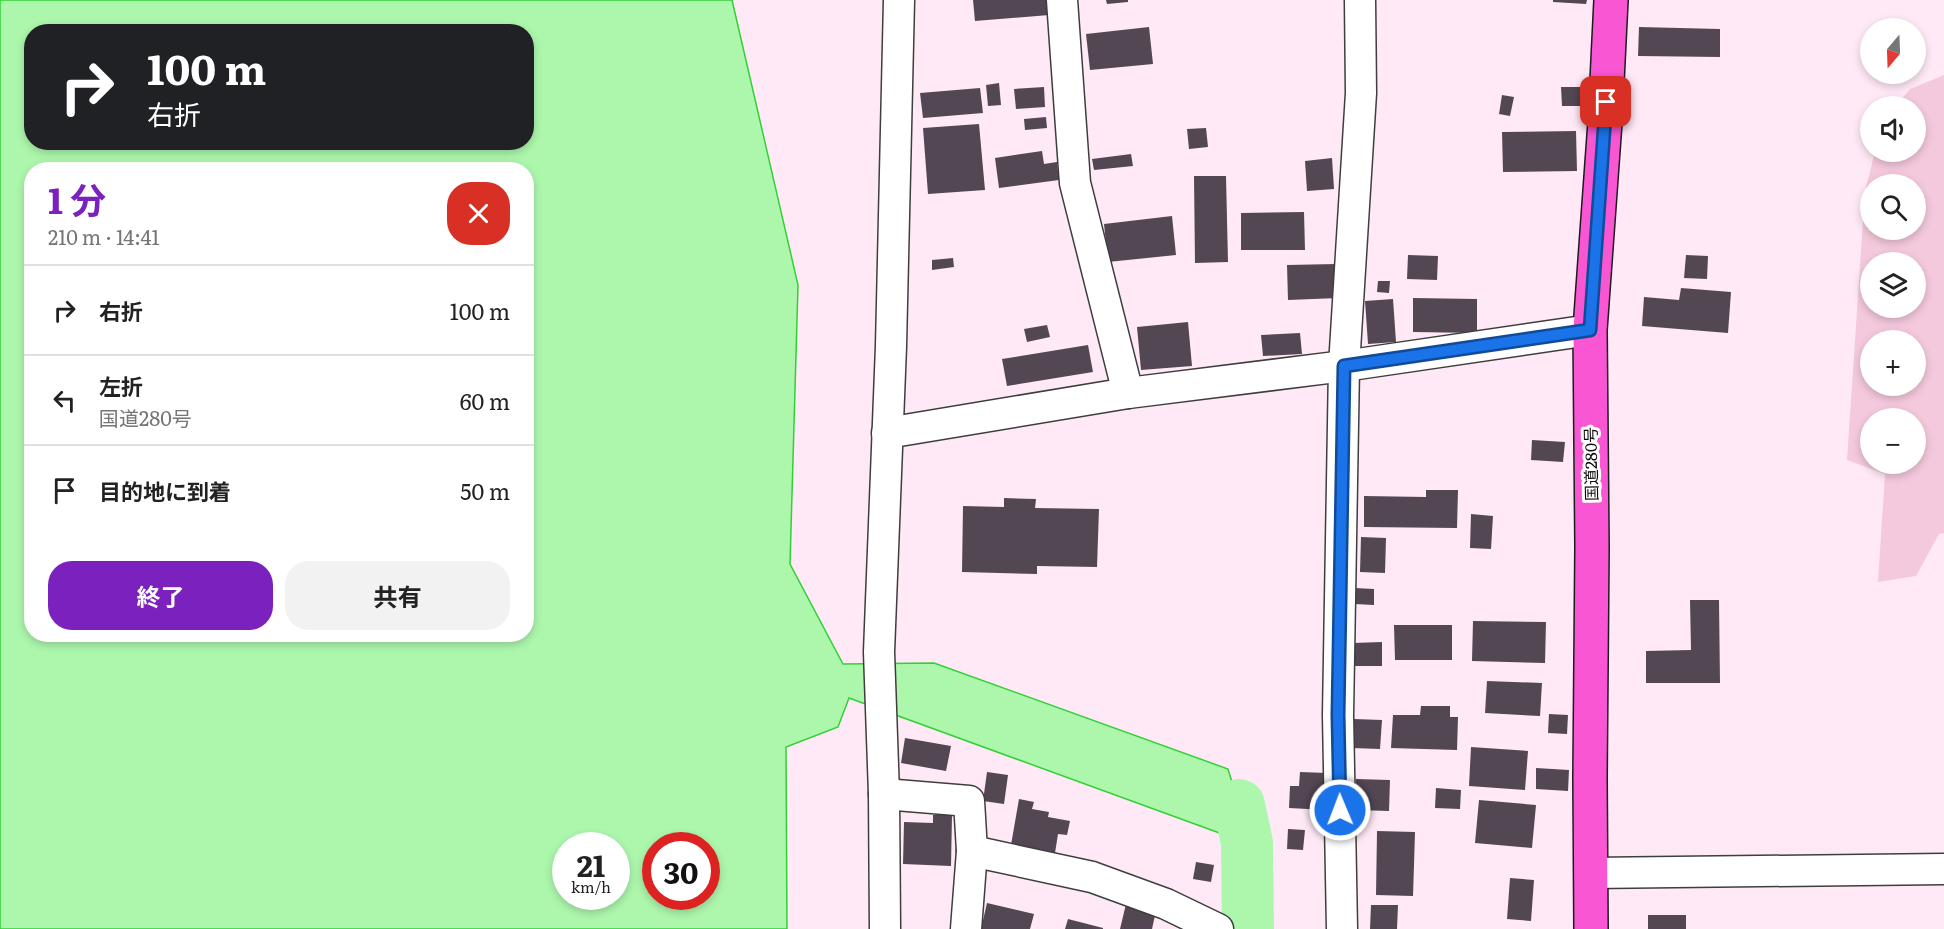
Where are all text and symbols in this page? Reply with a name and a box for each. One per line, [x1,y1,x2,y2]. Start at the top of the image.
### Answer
north arrow [1860,18,1926,84]
map controls [1860,18,1926,474]
text: 100 m [147,36,266,98]
icon: right [48,48,126,126]
pin [1580,76,1631,127]
icon: arrive [1589,85,1622,118]
text: 右折 [147,93,201,133]
button: sound [1860,96,1926,162]
text: 1 分 [48,172,106,225]
button: search [1860,174,1926,240]
button: close [447,182,510,245]
text: 210 m · 14:41 [48,221,160,251]
button: layers [1860,252,1926,318]
icon: right [48,294,81,327]
text: 右折 [99,294,143,327]
text: 100 m [450,294,510,327]
button: + [1860,330,1926,396]
text: 左折 [99,369,143,402]
icon: left [48,384,81,417]
text: 60 m [460,384,510,417]
text: 国道280号 [99,402,192,432]
button: − [1860,408,1926,474]
street label: 国道280号 [1577,427,1603,501]
icon: arrive [48,474,81,507]
text: 目的地に到着 [99,474,231,507]
text: 50 m [460,474,510,507]
button: 終了 [48,561,273,630]
button: 共有 [285,561,510,630]
position arrow [1308,778,1372,842]
speed limit sign: 30 [642,832,720,910]
text: 21 [577,842,605,886]
text: km/h [571,875,611,898]

